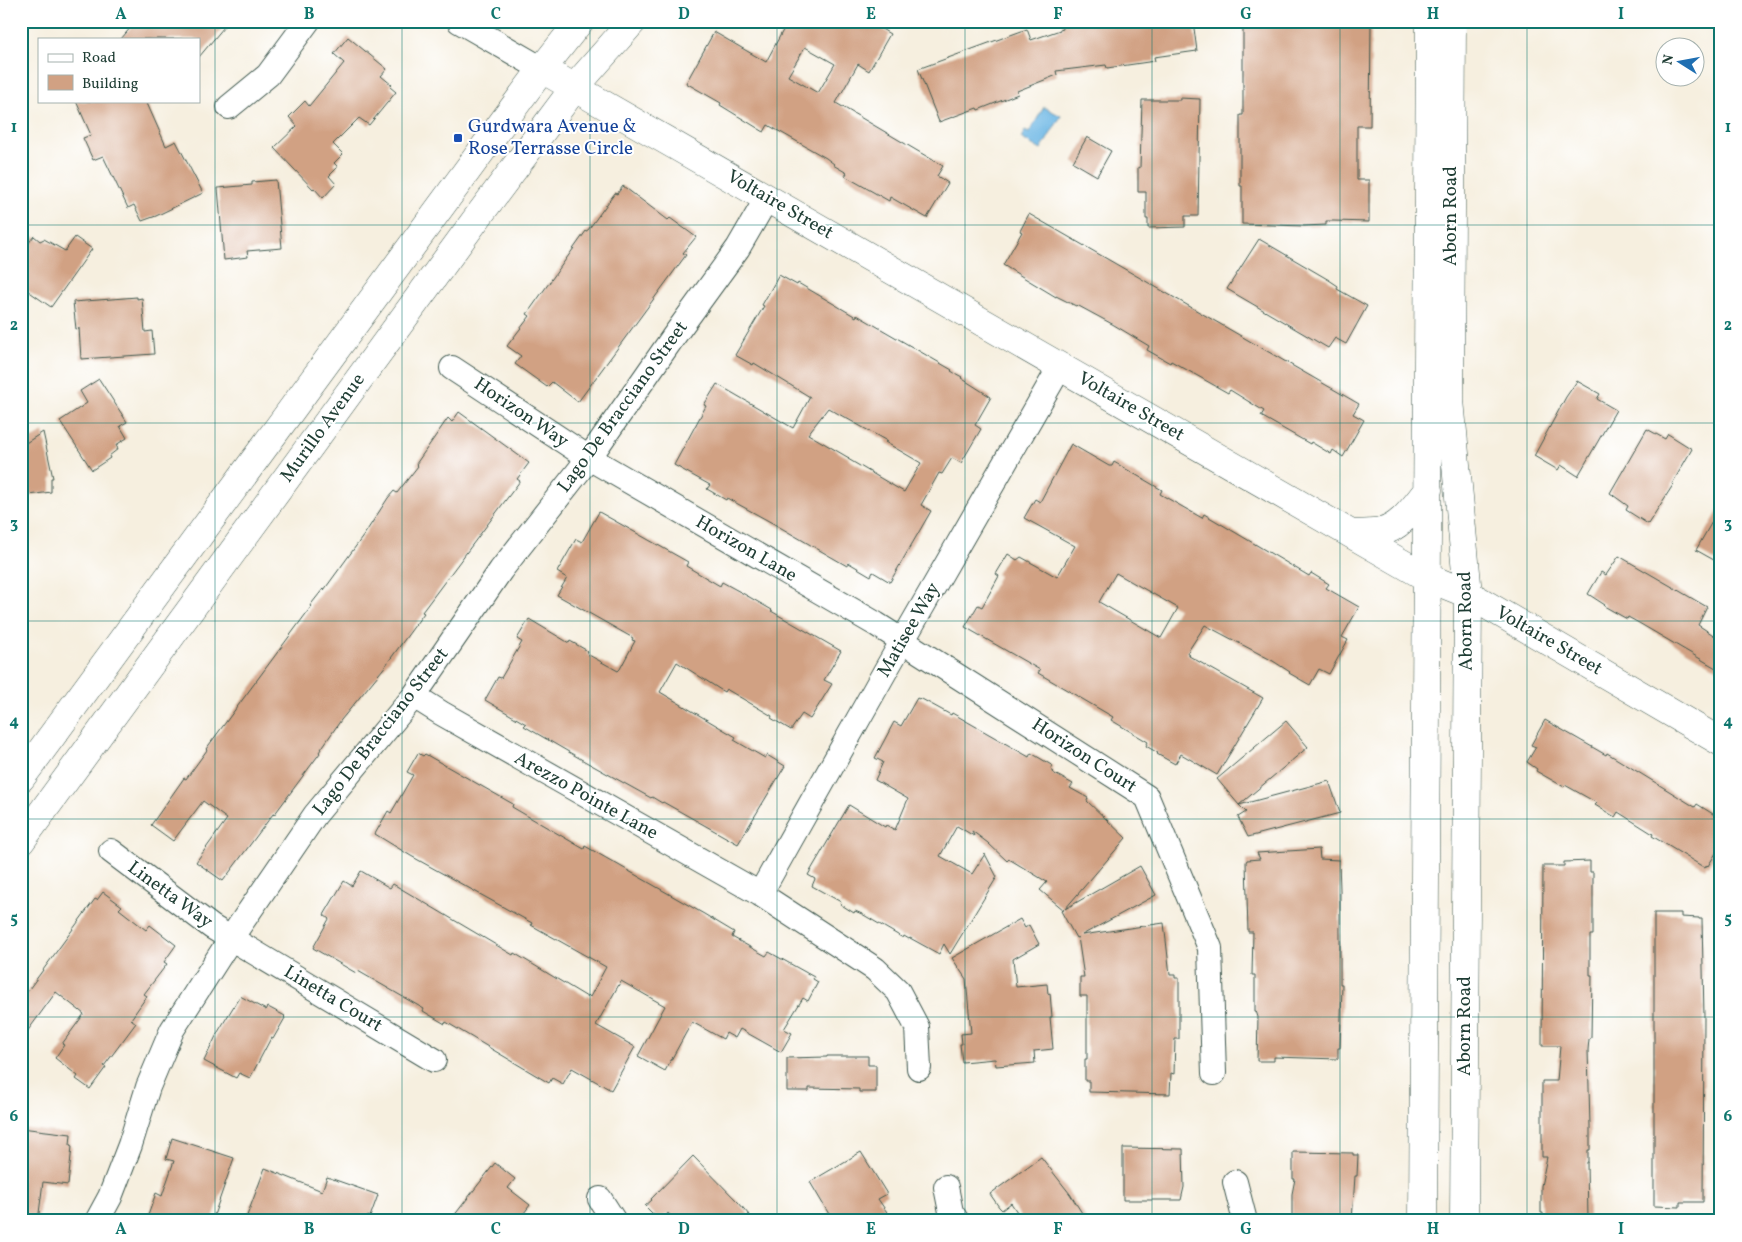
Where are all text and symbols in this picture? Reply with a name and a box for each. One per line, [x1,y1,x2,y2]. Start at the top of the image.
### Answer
text: A [115,4,127,26]
text: B [304,4,315,26]
text: C [491,4,501,26]
text: D [678,4,690,26]
text: E [866,4,876,26]
text: F [1053,4,1063,26]
text: G [1240,4,1252,26]
text: H [1427,4,1439,26]
text: I [1618,4,1624,26]
legend [38,38,200,102]
north arrow [1654,38,1704,88]
text: Road [82,48,116,69]
text: N [1658,53,1679,67]
text: Building [82,74,139,95]
place label: Gurdwara Avenue & Rose Terrasse Circle [468,114,637,162]
text: 1 [11,117,17,139]
text: 1 [1725,117,1731,139]
marker: Gurdwara Avenue & Rose Terrasse Circle [452,132,464,144]
street label: Voltaire Street [722,164,838,246]
street label: Aborn Road [1438,166,1464,266]
text: 2 [10,315,18,337]
street label: Lago De Bracciano Street [552,315,695,498]
text: 2 [1724,315,1732,337]
street label: Voltaire Street [1073,366,1189,448]
street label: Murillo Avenue [275,368,371,488]
street label: Horizon Way [468,372,574,454]
street label: Horizon Lane [690,509,802,589]
text: 3 [10,513,18,535]
text: 3 [1724,513,1732,535]
street label: Aborn Road [1452,571,1480,671]
street label: Matisee Way [871,578,947,682]
street label: Voltaire Street [1491,600,1607,682]
street label: Lago De Bracciano Street [307,642,455,822]
text: 4 [9,711,19,733]
text: 4 [1723,711,1733,733]
street label: Horizon Court [1026,712,1142,800]
street label: Arezzo Pointe Lane [509,746,663,846]
street label: Linetta Way [122,855,218,935]
text: 5 [10,908,18,930]
text: 5 [1724,908,1732,930]
street label: Linetta Court [279,959,388,1039]
street label: Aborn Road [1452,976,1478,1076]
text: 6 [10,1106,19,1128]
text: 6 [1724,1106,1733,1128]
text: A [115,1219,127,1241]
text: B [304,1219,315,1241]
text: C [491,1219,501,1241]
text: D [678,1219,690,1241]
text: E [866,1219,876,1241]
text: F [1053,1219,1063,1241]
text: G [1240,1219,1252,1241]
text: H [1427,1219,1439,1241]
text: I [1618,1219,1624,1241]

